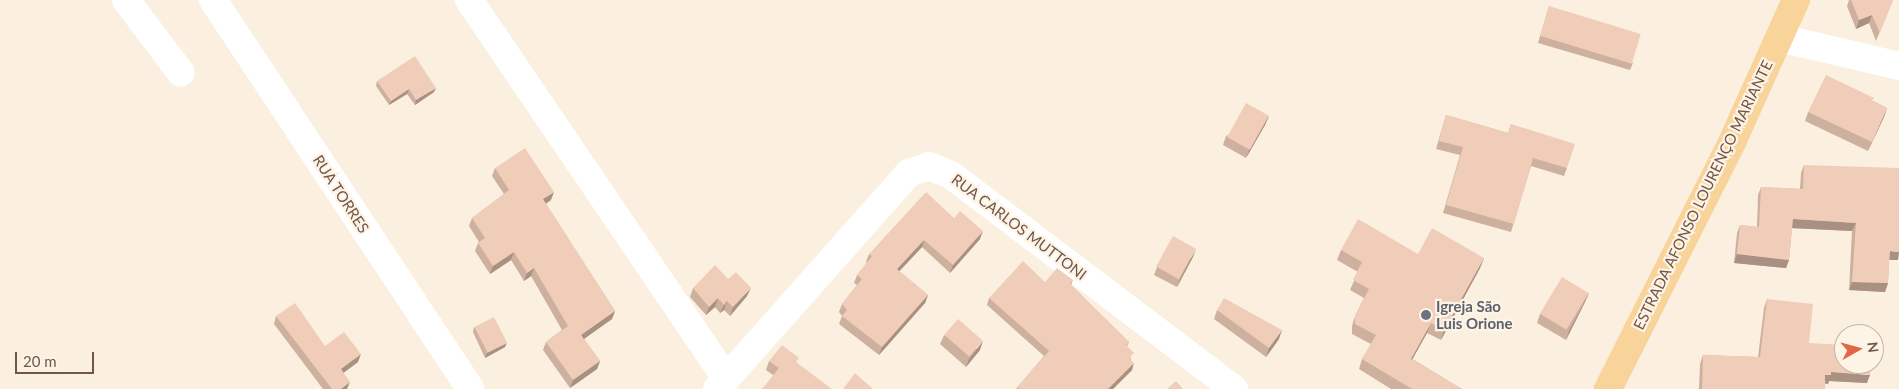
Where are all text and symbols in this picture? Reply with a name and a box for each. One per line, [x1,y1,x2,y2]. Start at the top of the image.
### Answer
street label: ESTRADA AFONSO LOURENÇO MARIANTE [1629,57,1777,333]
street label: RUA TORRES [309,151,373,237]
street label: RUA CARLOS MUTTONI [948,170,1090,284]
place label: Igreja São Luis Orione [1436,297,1512,332]
marker: Igreja São Luis Orione [1420,309,1432,321]
north arrow [1834,324,1884,374]
text: N [1864,341,1882,354]
scale bar [18,342,96,374]
text: 20 m [23,352,57,370]

